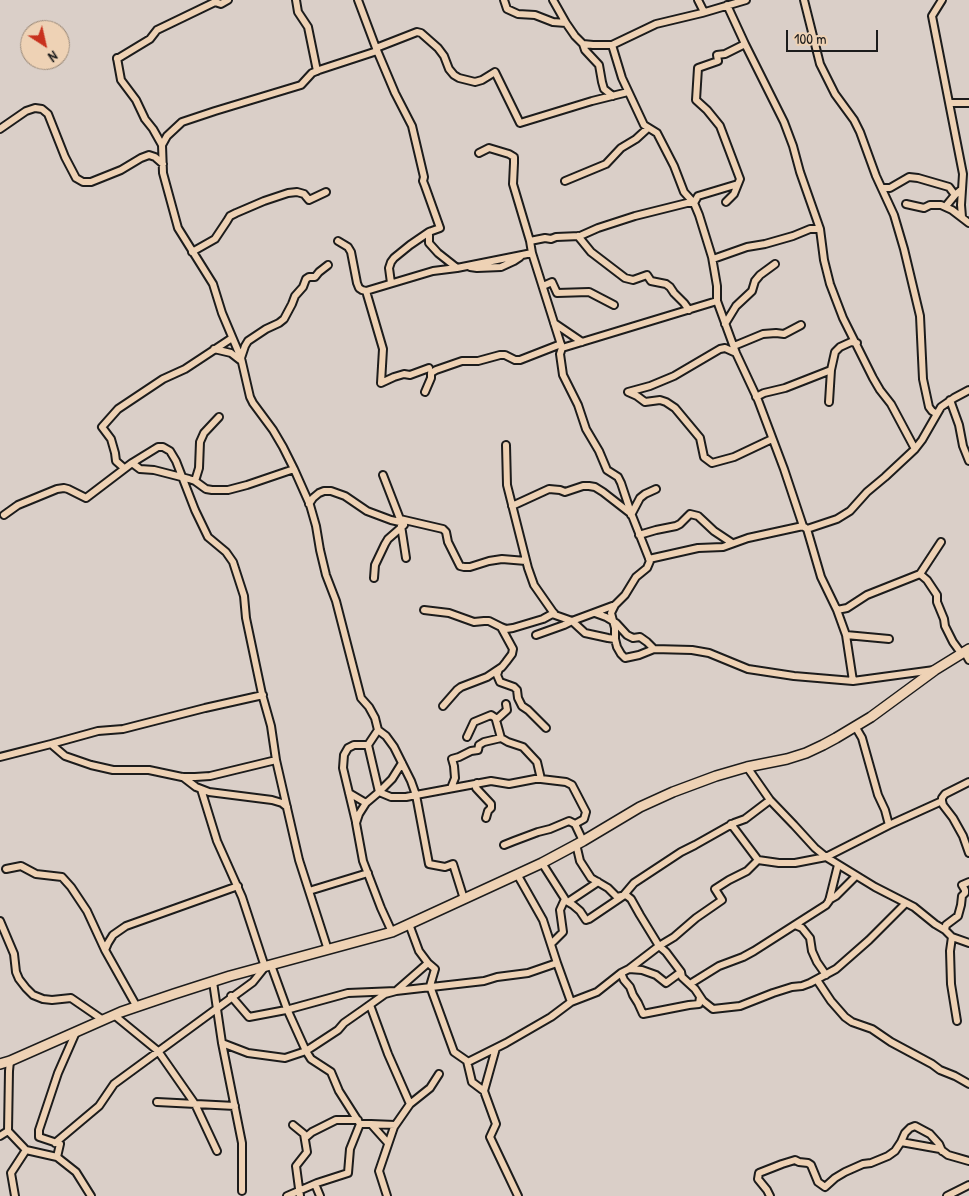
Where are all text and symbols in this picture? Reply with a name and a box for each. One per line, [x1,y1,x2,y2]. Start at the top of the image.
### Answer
north arrow [20,20,70,70]
scale bar [789,20,882,52]
text: 100 m [794,28,827,49]
text: N [45,47,62,67]

